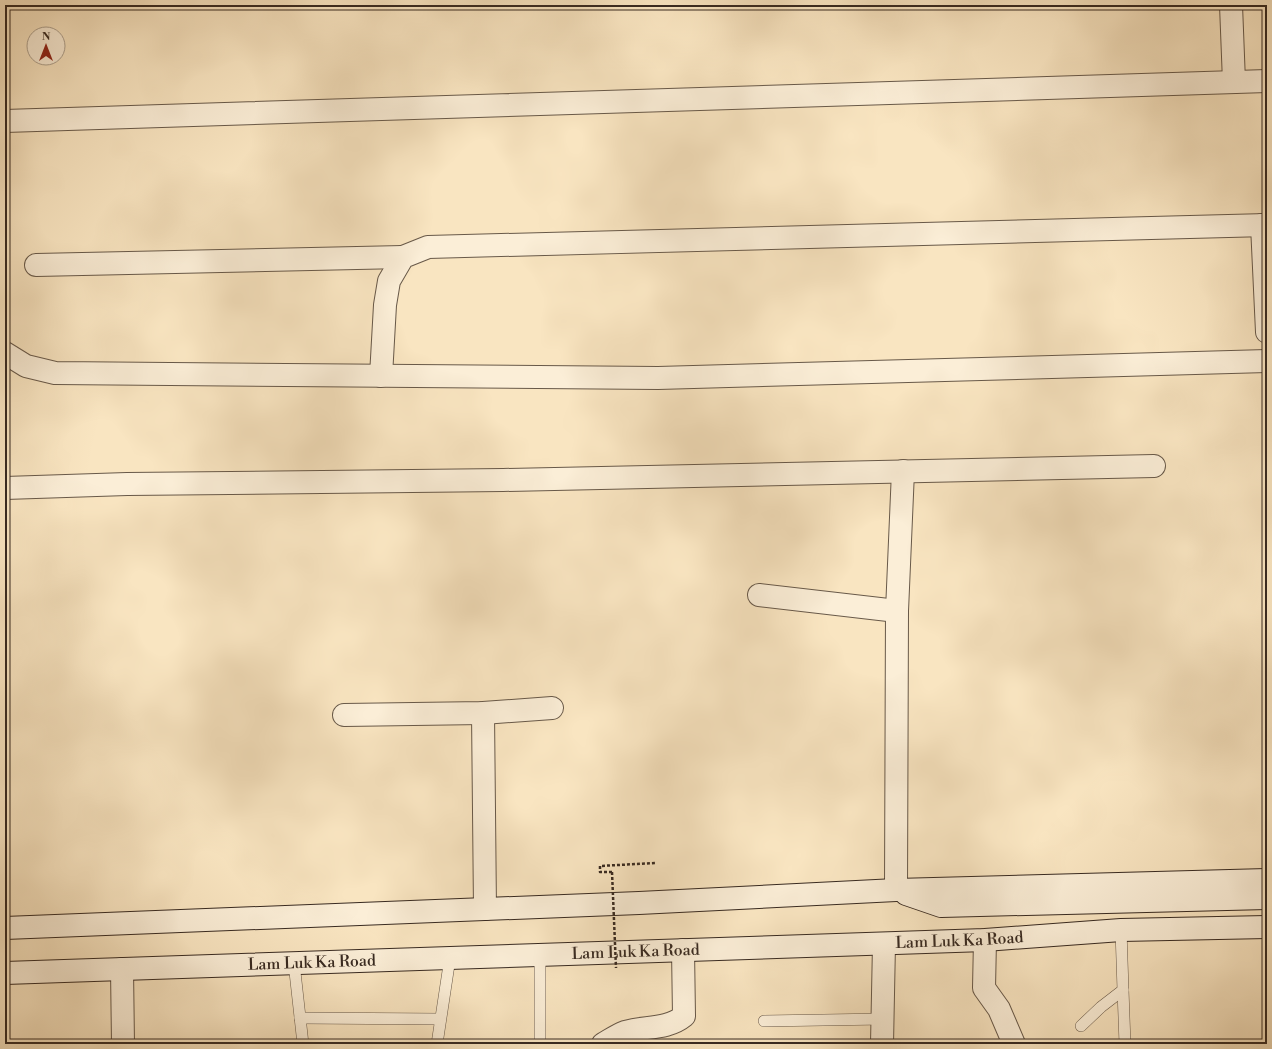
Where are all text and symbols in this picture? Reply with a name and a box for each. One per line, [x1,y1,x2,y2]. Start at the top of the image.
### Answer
north arrow [26,26,66,66]
text: N [42,30,51,44]
street label: Lam Luk Ka Road [895,927,1024,953]
street label: Lam Luk Ka Road [571,940,700,964]
street label: Lam Luk Ka Road [247,951,376,975]

